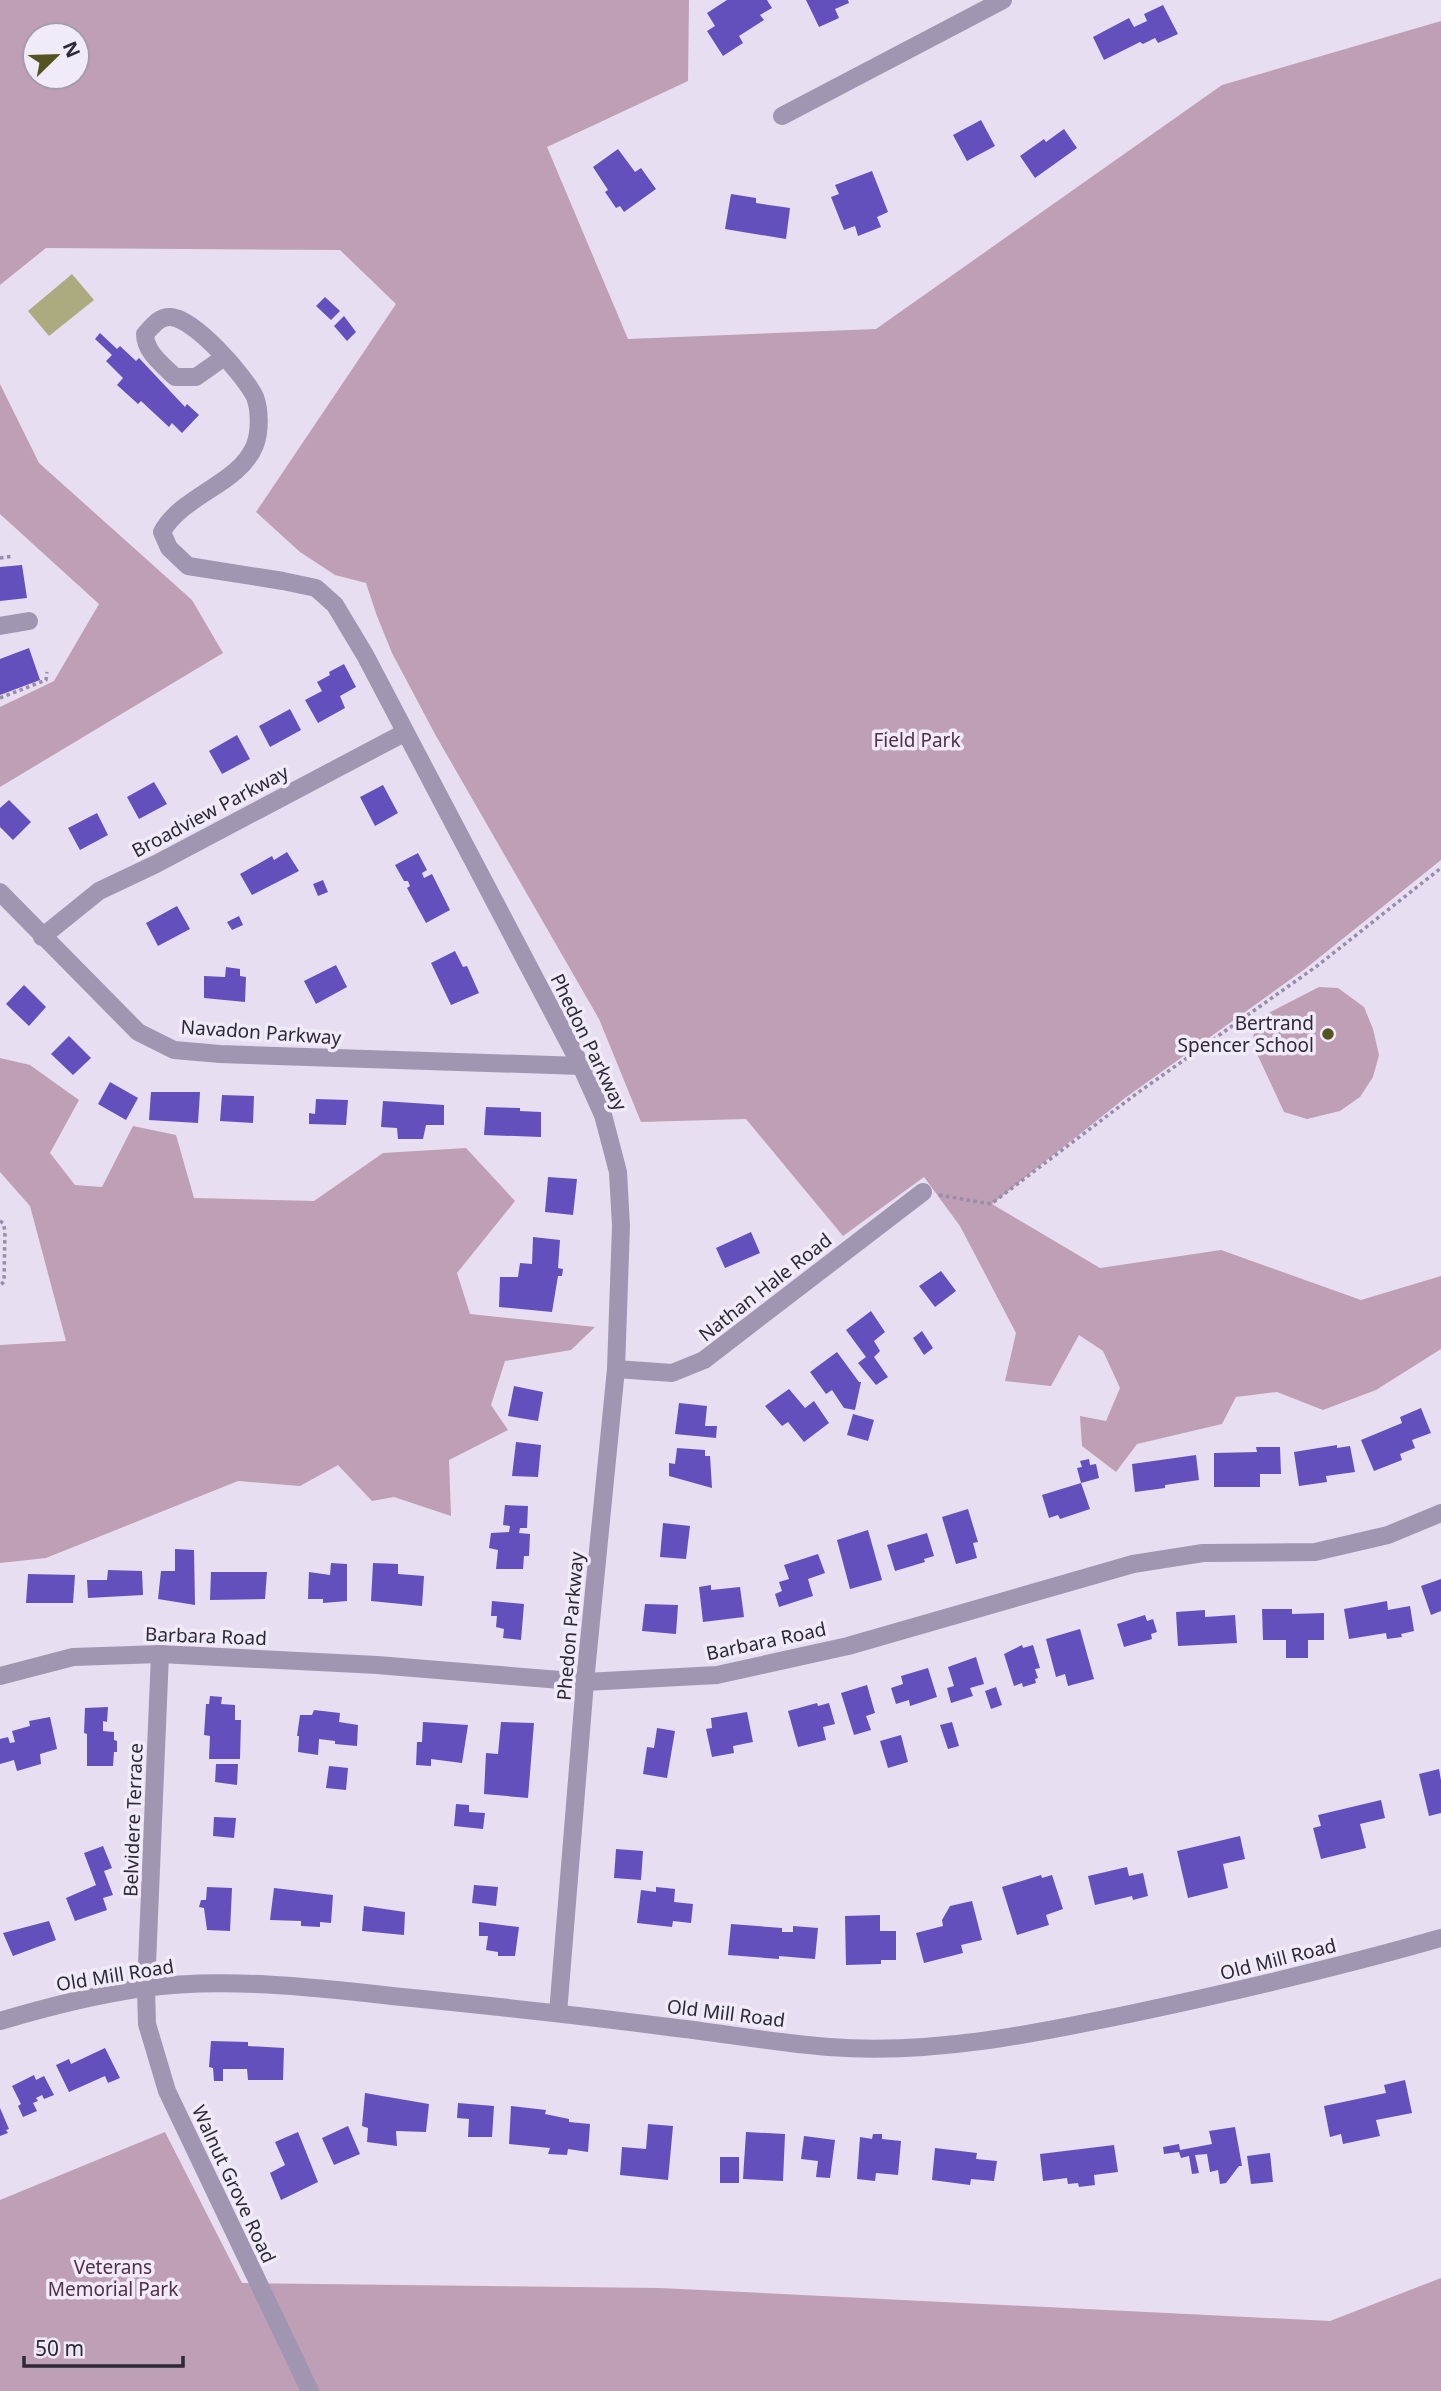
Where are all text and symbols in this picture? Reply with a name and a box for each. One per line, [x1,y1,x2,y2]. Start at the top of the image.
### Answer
north arrow [21,21,91,91]
text: N [57,37,87,62]
park label: Field Park [873,727,961,753]
street label: Broadview Parkway [127,759,293,863]
street label: Phedon Parkway [545,969,634,1115]
place label: Bertrand Spencer School [1178,1010,1314,1058]
street label: Navadon Parkway [180,1013,342,1051]
marker: Bertrand Spencer School [1320,1026,1336,1042]
street label: Nathan Hale Road [693,1227,837,1347]
street label: Phedon Parkway [551,1550,589,1701]
street label: Barbara Road [704,1616,828,1666]
street label: Barbara Road [145,1621,267,1651]
street label: Belvidere Terrace [117,1743,149,1897]
street label: Old Mill Road [1217,1932,1339,1986]
street label: Old Mill Road [54,1953,176,1997]
street label: Old Mill Road [665,1993,787,2033]
street label: Walnut Grove Road [186,2101,282,2267]
park label: Veterans Memorial Park [48,2254,178,2302]
scale bar [24,2324,184,2368]
text: 50 m [35,2334,84,2362]

